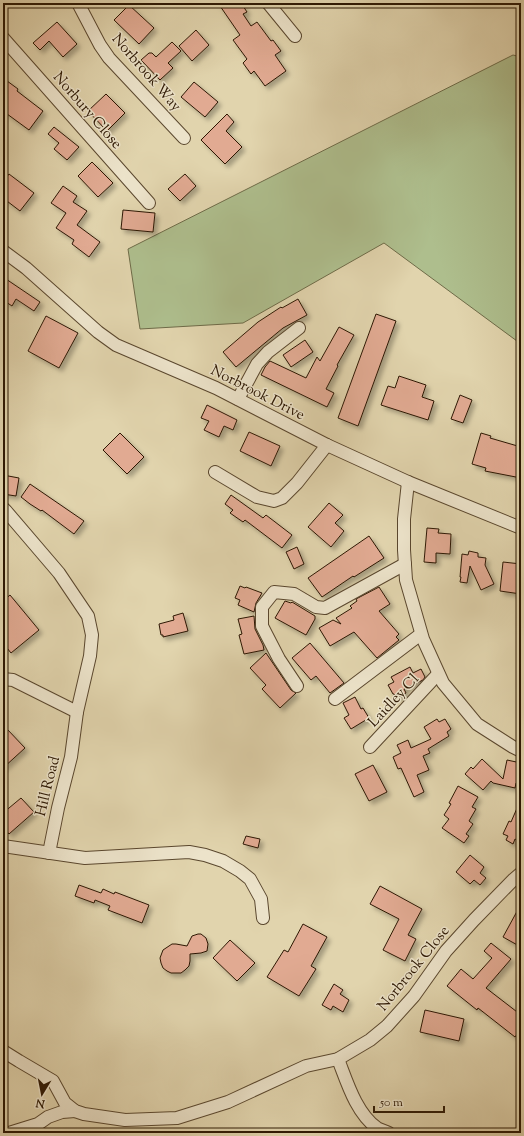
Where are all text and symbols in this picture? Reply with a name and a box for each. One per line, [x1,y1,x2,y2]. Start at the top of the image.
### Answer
street label: Norbrook Way [106,30,186,117]
street label: Norbury Close [48,68,126,154]
street label: Norbrook Drive [207,361,308,426]
street label: Laidley Cl [364,670,424,732]
street label: Hill Road [31,754,66,819]
street label: Norbrook Close [373,922,455,1016]
north arrow [22,1074,62,1114]
scale bar [374,1088,444,1114]
text: N [35,1094,47,1112]
text: 50 m [379,1094,403,1112]

